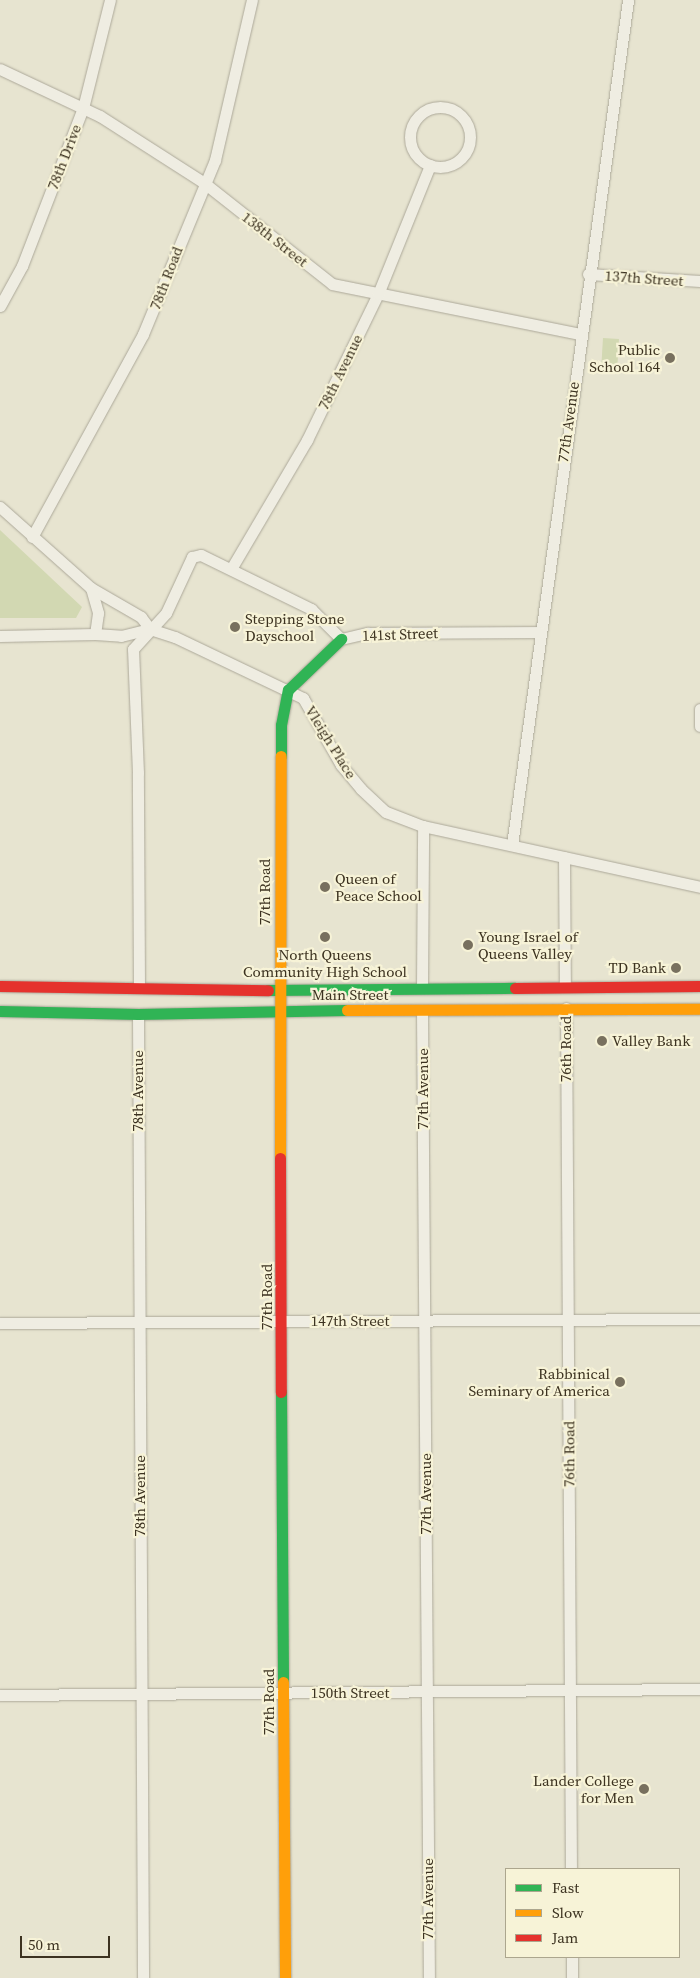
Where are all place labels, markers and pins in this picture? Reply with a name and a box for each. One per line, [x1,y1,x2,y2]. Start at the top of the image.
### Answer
place label: Public School 164 [589,340,660,375]
marker: Public School 164 [664,352,676,364]
place label: Stepping Stone Dayschool [245,609,344,644]
marker: Stepping Stone Dayschool [229,621,241,633]
place label: Queen of Peace School [335,869,422,904]
marker: Queen of Peace School [319,881,331,893]
place label: Young Israel of Queens Valley [478,927,578,962]
marker: North Queens Community High School [319,931,331,943]
marker: Young Israel of Queens Valley [462,939,474,951]
place label: North Queens Community High School [243,945,407,980]
place label: TD Bank [609,959,666,977]
marker: TD Bank [670,962,682,974]
place label: Valley Bank [612,1032,690,1050]
marker: Valley Bank [596,1035,608,1047]
place label: Rabbinical Seminary of America [468,1364,610,1399]
marker: Rabbinical Seminary of America [614,1376,626,1388]
place label: Lander College for Men [533,1771,634,1806]
marker: Lander College for Men [638,1783,650,1795]

